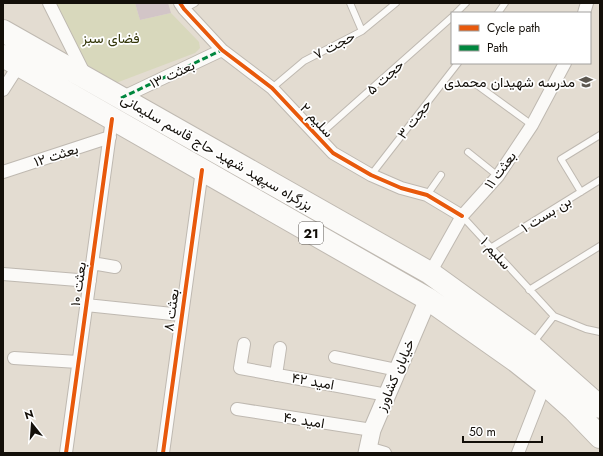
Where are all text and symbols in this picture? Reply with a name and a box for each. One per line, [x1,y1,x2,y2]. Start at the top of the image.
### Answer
legend [451,12,591,64]
text: Cycle path [487,19,540,37]
street label: حجت ۷ [310,26,358,64]
park label: فضای سبز [81,28,140,48]
text: Path [487,39,508,57]
street label: بعثت ۱۳ [146,55,198,93]
street label: حجت ۵ [362,55,408,99]
place label: مدرسه شهیدان محمدی [444,72,575,92]
school or university icon: مدرسه شهیدان محمدی [578,74,594,90]
street label: بزرگراه سپهبد شهید حاج قاسم سلیمانی [117,89,317,216]
street label: حجت ۳ [392,95,436,143]
street label: سلیم ۲ [296,98,338,142]
street label: بعثت ۱۲ [31,138,81,172]
street label: بعثت ۱۱ [479,147,521,193]
street label: بن بست ۱ [517,191,575,237]
road number: 21 [299,222,323,244]
street label: سلیم ۱ [476,232,516,274]
street label: بعثت ۱۰ [65,261,91,307]
street label: بعثت ۸ [158,288,184,332]
street label: خیابان کشاورز [370,336,419,415]
street label: امید ۴۲ [290,367,336,395]
north arrow [12,404,52,444]
text: N [23,406,36,423]
street label: امید ۴۰ [282,407,326,433]
scale bar [463,418,542,444]
text: 50 m [469,423,496,441]

